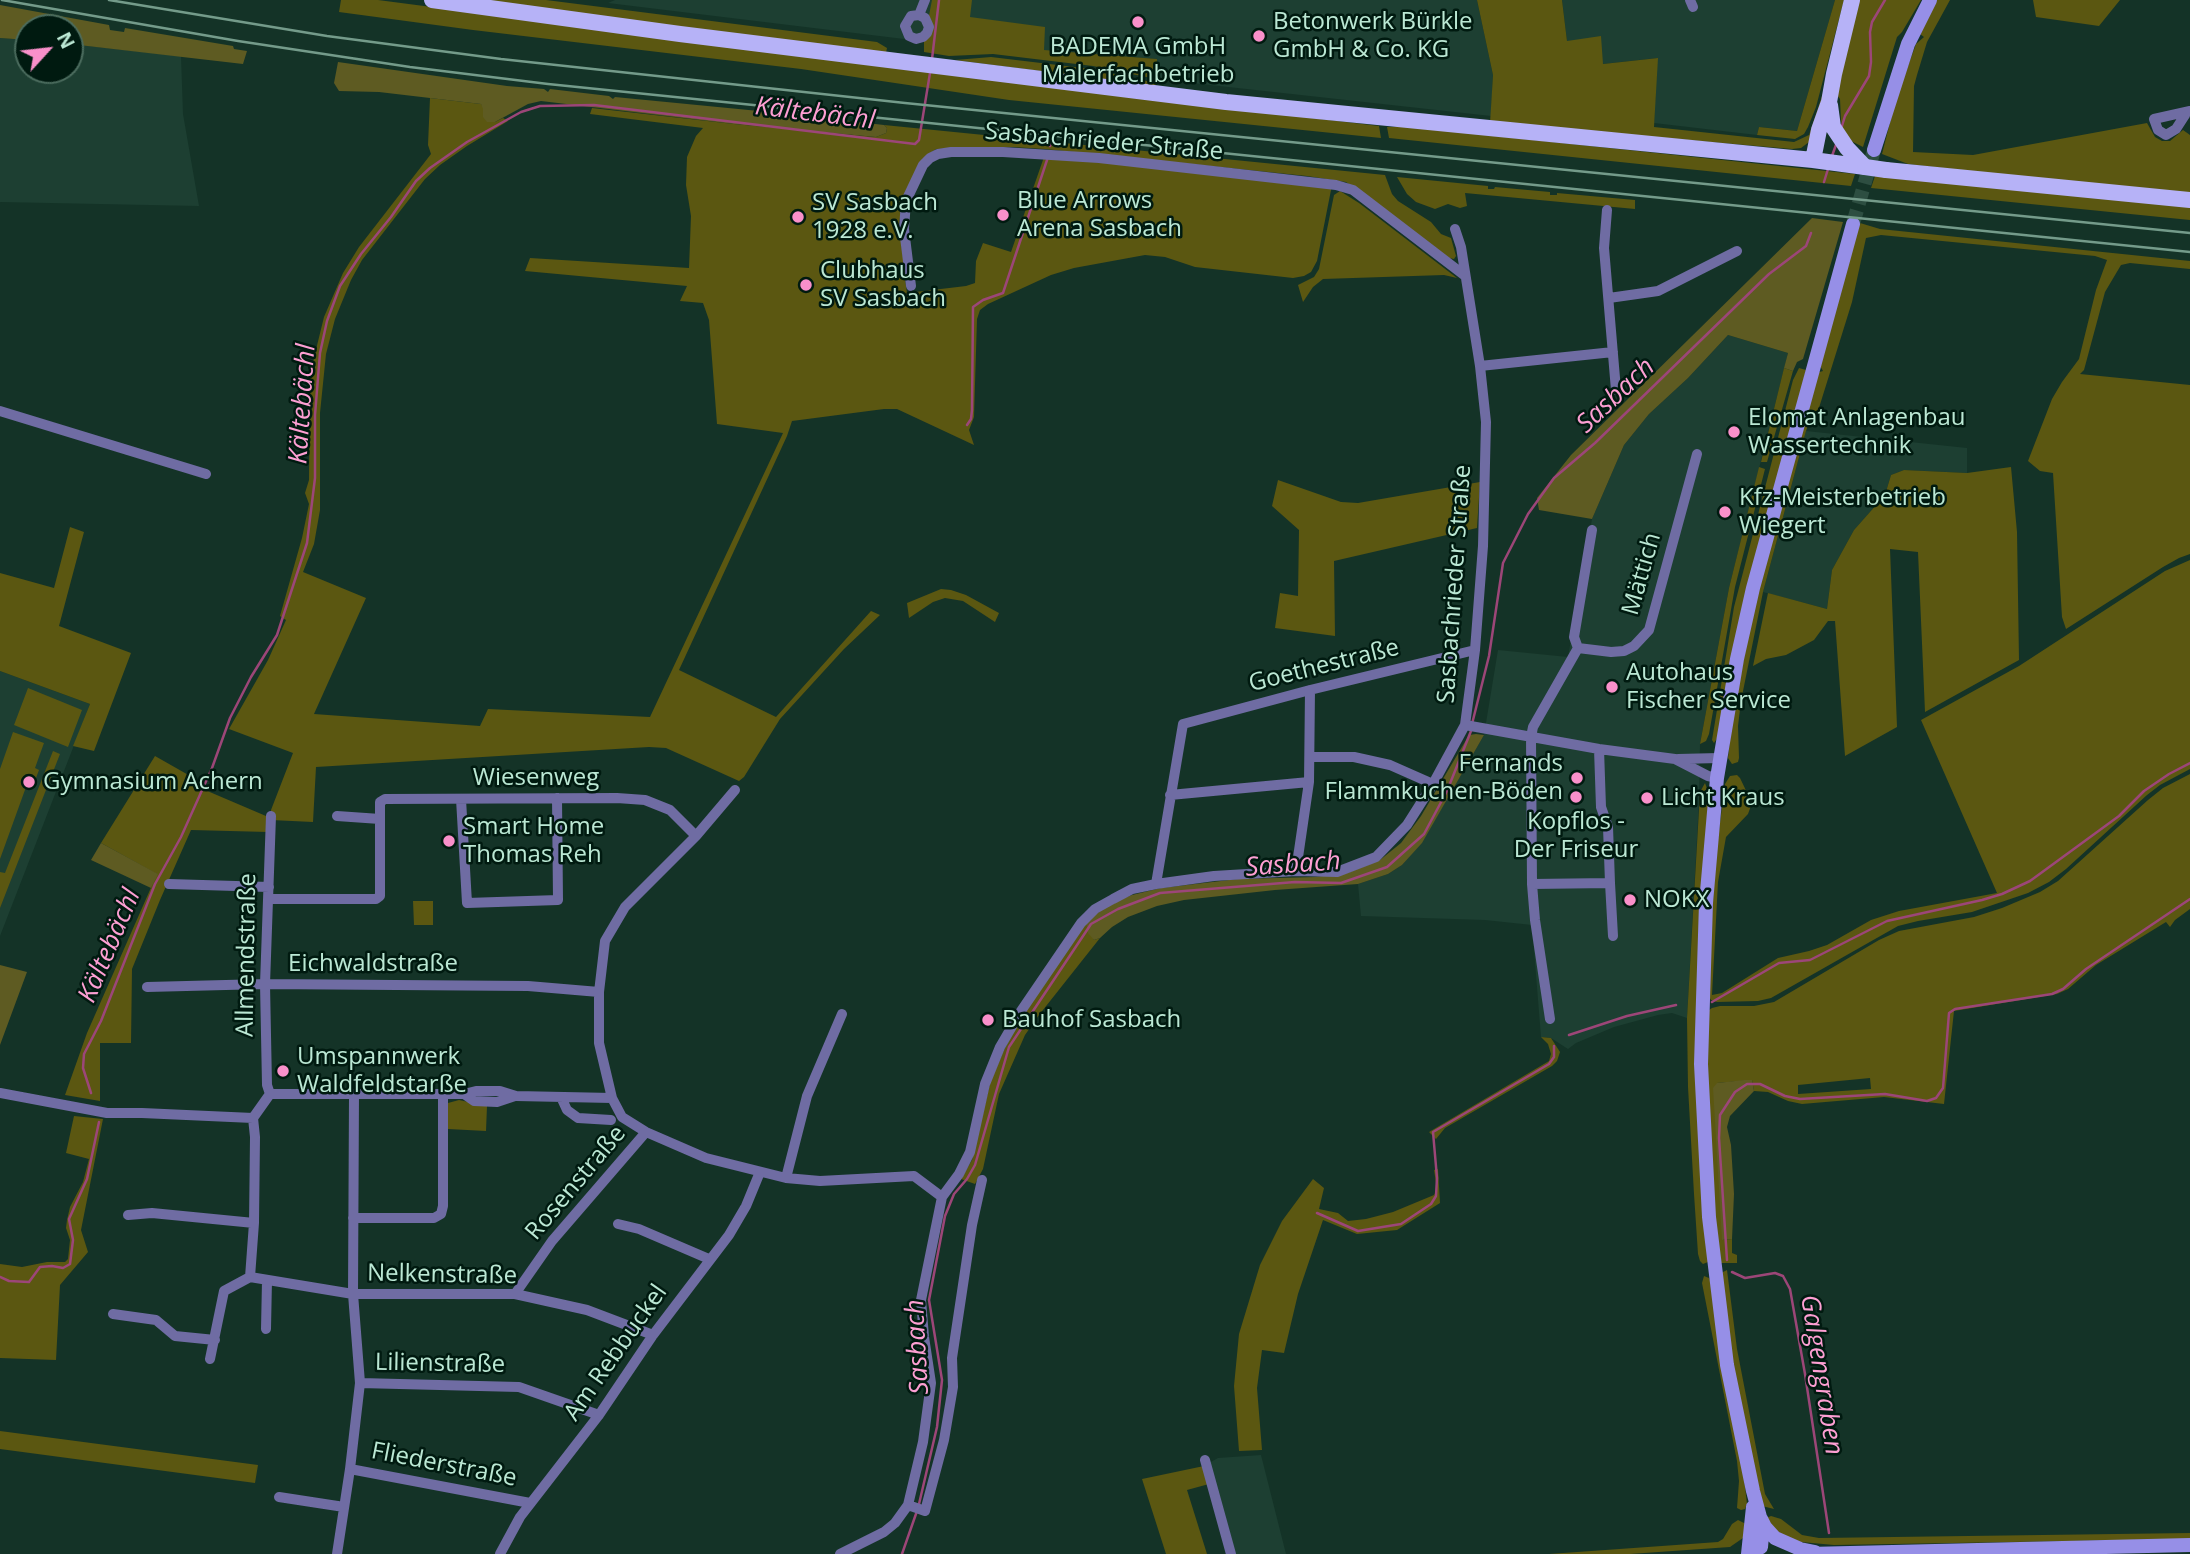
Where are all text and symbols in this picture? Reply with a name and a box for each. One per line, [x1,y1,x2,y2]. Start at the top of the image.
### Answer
place label: Betonwerk Bürkle GmbH & Co. KG [1273,8,1473,64]
north arrow [14,14,84,84]
marker: BADEMA GmbH Malerfachbetrieb [1130,14,1146,30]
text: N [51,28,81,53]
marker: Betonwerk Bürkle GmbH & Co. KG [1251,28,1267,44]
place label: BADEMA GmbH Malerfachbetrieb [1042,33,1234,89]
water label: Kältebächl [753,91,877,137]
street label: Sasbachrieder Straße [984,117,1224,167]
place label: Blue Arrows Arena Sasbach [1017,187,1182,243]
place label: SV Sasbach 1928 e.V. [812,189,938,245]
marker: Blue Arrows Arena Sasbach [995,207,1011,223]
marker: SV Sasbach 1928 e.V. [790,209,806,225]
place label: Clubhaus SV Sasbach [820,257,946,313]
marker: Clubhaus SV Sasbach [798,277,814,293]
water label: Kältebächl [283,343,323,465]
water label: Sasbach [1570,352,1662,440]
place label: Elomat Anlagenbau Wassertechnik [1748,404,1965,460]
marker: Elomat Anlagenbau Wassertechnik [1726,424,1742,440]
street label: Sasbachrieder Straße [1432,464,1478,704]
place label: Kfz-Meisterbetrieb Wiegert [1739,484,1946,540]
marker: Kfz-Meisterbetrieb Wiegert [1717,504,1733,520]
street label: Mättich [1617,530,1667,618]
street label: Goethestraße [1246,633,1402,699]
place label: Autohaus Fischer Service [1626,659,1791,715]
marker: Autohaus Fischer Service [1604,679,1620,695]
place label: Fernands Flammkuchen-Böden [1324,750,1563,806]
street label: Wiesenweg [473,764,599,792]
place label: Gymnasium Achern [43,768,263,796]
marker: Fernands Flammkuchen-Böden [1569,770,1585,786]
marker: Gymnasium Achern [21,774,37,790]
place label: Licht Kraus [1661,784,1785,812]
marker: Kopflos - Der Friseur [1568,789,1584,805]
marker: Licht Kraus [1639,790,1655,806]
place label: Kopflos - Der Friseur [1514,808,1638,864]
place label: Smart Home Thomas Reh [463,813,604,869]
marker: Smart Home Thomas Reh [441,833,457,849]
water label: Sasbach [1244,846,1342,884]
street label: Allmendstraße [231,873,263,1037]
water label: Kältebächl [72,884,148,1008]
place label: NOKX [1644,886,1709,914]
marker: NOKX [1622,892,1638,908]
street label: Eichwaldstraße [288,950,458,978]
place label: Bauhof Sasbach [1002,1006,1181,1034]
marker: Bauhof Sasbach [980,1012,996,1028]
place label: Umspannwerk Waldfeldstarße [297,1043,467,1099]
marker: Umspannwerk Waldfeldstarße [275,1063,291,1079]
street label: Rosenstraße [520,1120,632,1246]
street label: Nelkenstraße [367,1259,517,1291]
street label: Am Rebbuckel [558,1279,674,1427]
water label: Galgengraben [1793,1293,1849,1457]
water label: Sasbach [900,1299,936,1395]
street label: Lilienstraße [375,1348,505,1380]
street label: Fliederstraße [369,1437,519,1493]

